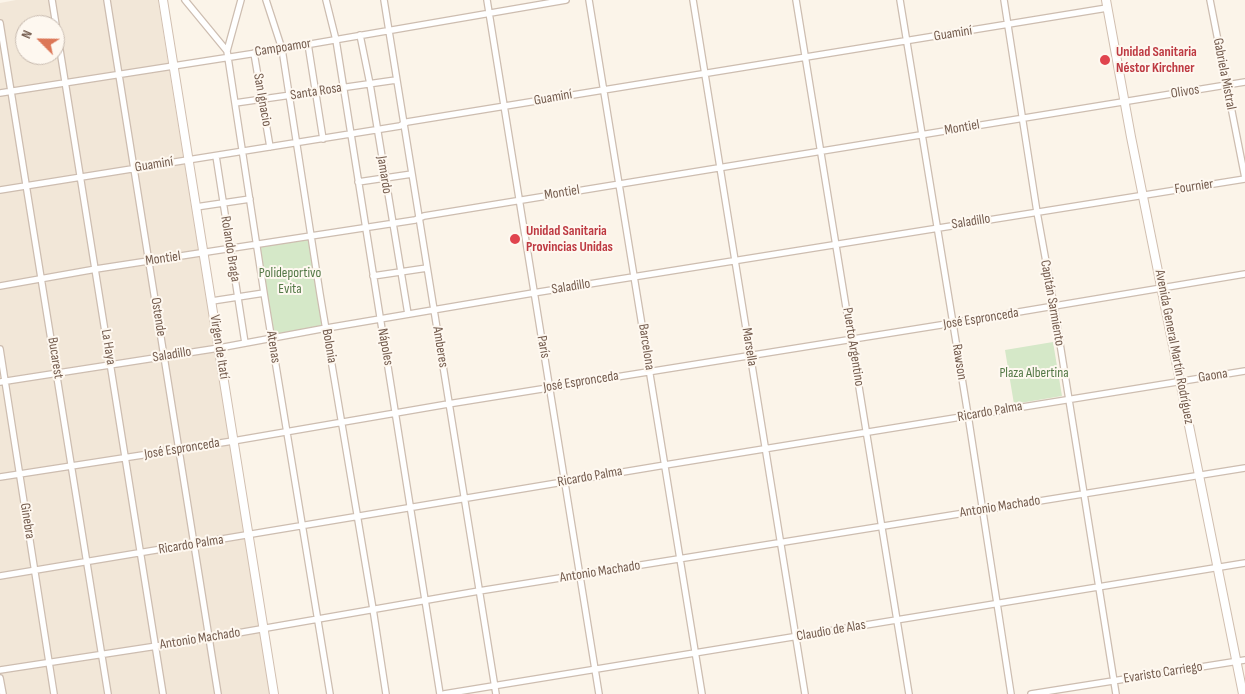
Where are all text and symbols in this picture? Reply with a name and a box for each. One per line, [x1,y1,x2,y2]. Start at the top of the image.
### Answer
north arrow [15,15,65,65]
street label: Guaminí [933,23,973,45]
text: N [17,28,36,41]
street label: Campoamor [254,35,312,61]
street label: Gabriela Mistral [1209,37,1239,111]
place label: Unidad Sanitaria Néstor Kirchner [1116,44,1197,76]
marker: Unidad Sanitaria Néstor Kirchner [1098,53,1112,67]
street label: San Ignacio [249,72,275,128]
street label: Santa Rosa [289,80,343,104]
street label: Olivos [1170,81,1200,103]
street label: Guaminí [533,86,573,110]
street label: Montiel [943,117,981,139]
street label: Guaminí [134,154,174,176]
street label: Jamardo [373,155,395,195]
street label: Fournier [1174,176,1214,198]
street label: Montiel [543,182,581,204]
street label: Saladillo [951,211,991,233]
street label: Rolando Braga [217,215,243,283]
place label: Unidad Sanitaria Provincias Unidas [526,223,613,256]
marker: Unidad Sanitaria Provincias Unidas [508,232,522,246]
street label: Montiel [144,248,182,270]
street label: Capitán Sarmiento [1036,259,1068,347]
park label: Polideportivo Evita [259,265,321,298]
street label: Avenida General Martín Rodríguez [1151,268,1197,426]
street label: Saladillo [551,276,591,298]
street label: Ostende [147,296,169,338]
street label: José Espronceda [942,305,1020,333]
street label: Puerto Argentino [838,306,868,388]
street label: Virgen de Itatí [206,314,232,380]
street label: Barcelona [634,323,658,371]
street label: Amberes [428,325,452,369]
street label: Nápoles [373,327,397,367]
street label: Marsella [738,327,760,367]
street label: La Haya [97,328,119,366]
street label: Bolonia [318,328,340,364]
street label: Atenas [262,330,284,364]
street label: París [533,334,553,360]
street label: Bucarest [43,336,67,380]
street label: Rawson [948,343,970,381]
street label: Saladillo [152,344,192,366]
park label: Plaza Albertina [999,365,1069,381]
street label: Gaona [1197,365,1229,387]
street label: José Espronceda [542,368,620,396]
street label: Ricardo Palma [956,398,1024,426]
street label: José Espronceda [143,435,221,463]
street label: Ricardo Palma [556,463,624,491]
street label: Antonio Machado [959,492,1041,522]
street label: Ginebra [16,502,38,540]
street label: Ricardo Palma [157,532,225,558]
street label: Antonio Machado [559,557,641,587]
street label: Claudio de Alas [795,617,867,645]
street label: Antonio Machado [159,624,241,654]
street label: Evaristo Carriego [1122,658,1204,688]

